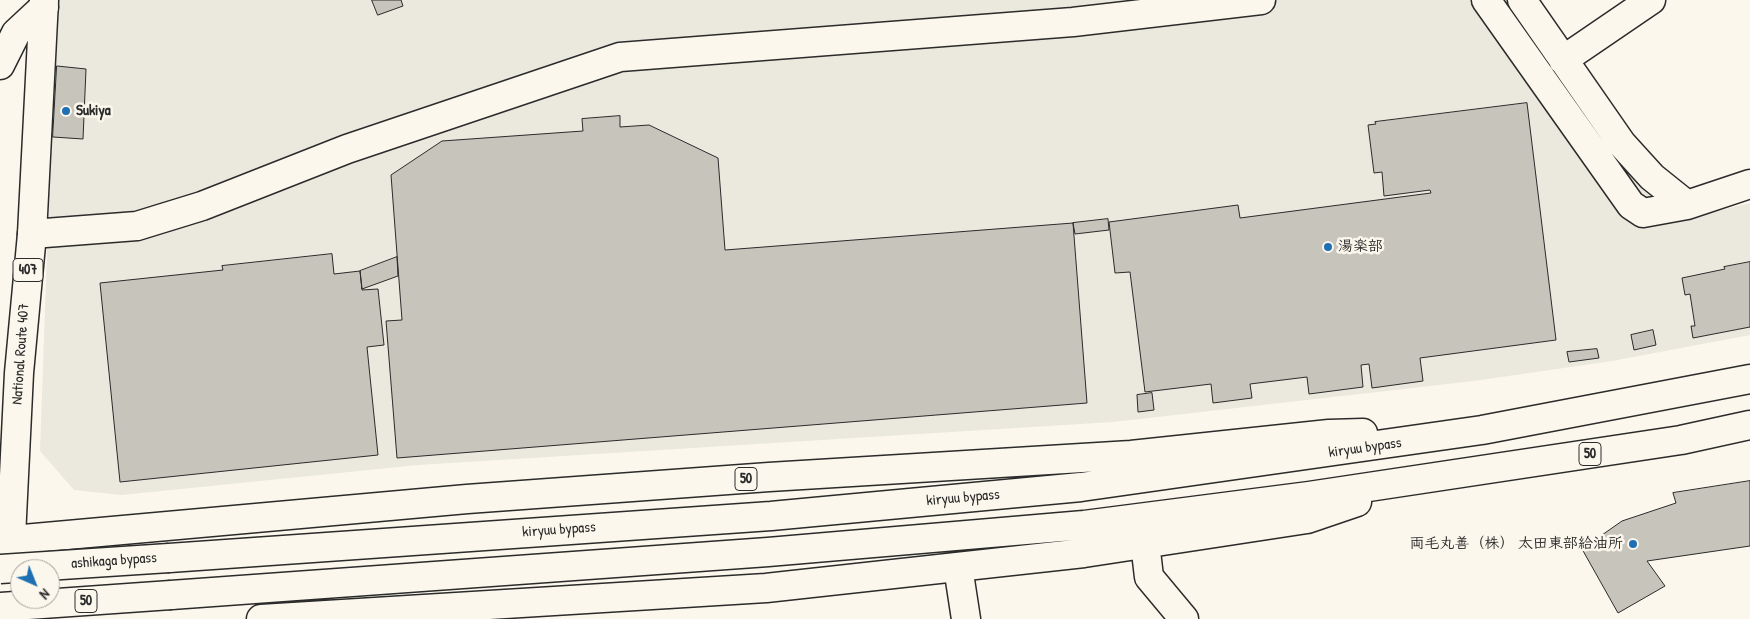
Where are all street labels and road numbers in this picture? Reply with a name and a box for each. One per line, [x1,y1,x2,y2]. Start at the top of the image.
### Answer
road number: 407 [13,258,43,282]
street label: National Route 407 [8,303,34,405]
street label: kiryuu bypass [1327,434,1403,462]
road number: 50 [1579,442,1601,466]
road number: 50 [735,468,757,490]
street label: kiryuu bypass [926,486,1000,510]
street label: kiryuu bypass [522,518,596,542]
street label: ashikaga bypass [71,549,157,573]
road number: 50 [75,590,97,612]

